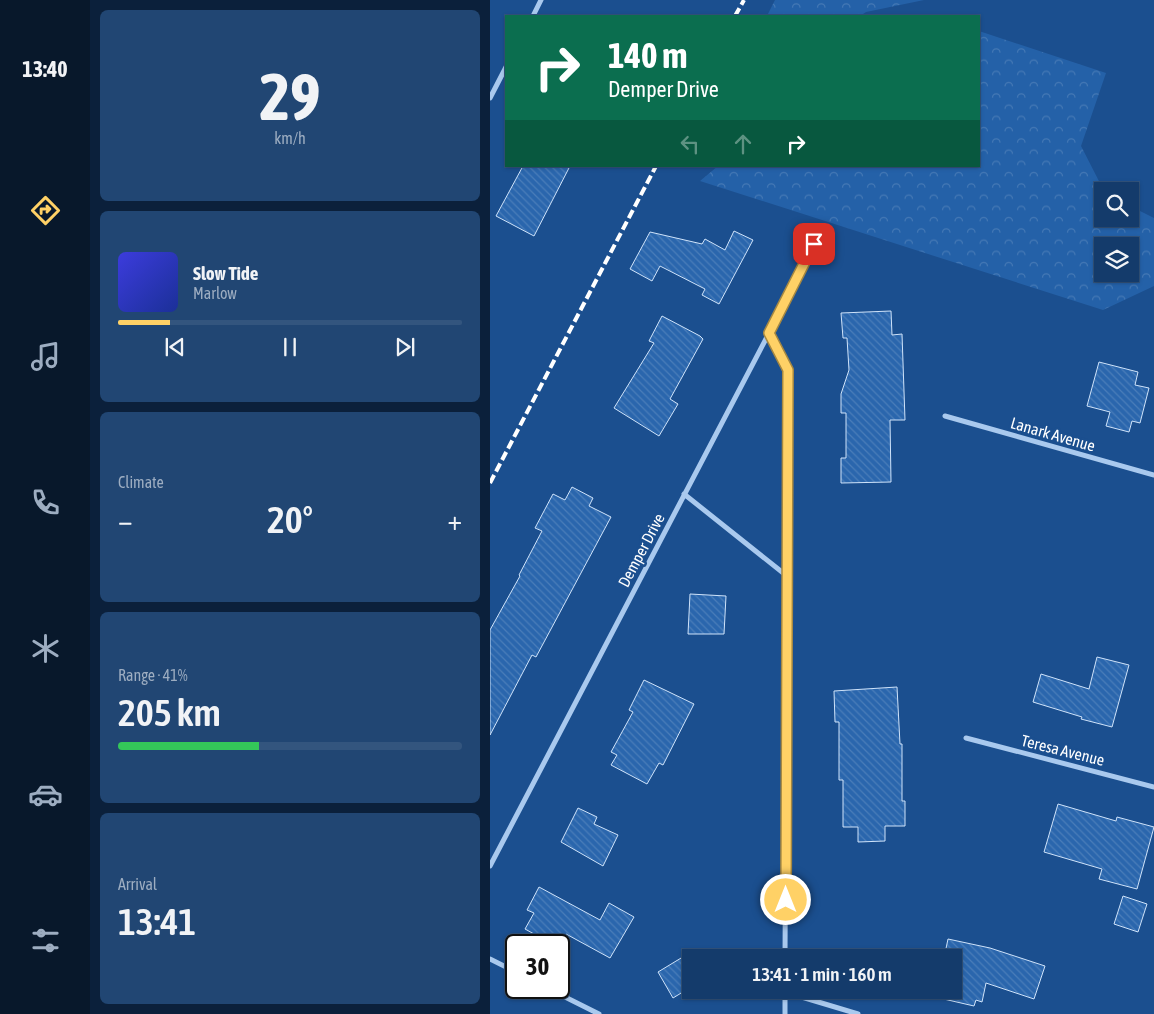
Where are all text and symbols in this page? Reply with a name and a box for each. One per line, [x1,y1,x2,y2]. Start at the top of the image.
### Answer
icon: right [525,35,590,100]
text: 140 m [608,35,687,75]
text: 13:40 [22,56,68,82]
text: 29 [259,59,321,134]
text: Demper Drive [608,76,719,102]
text: km/h [274,129,306,147]
icon: left [676,130,704,158]
icon: ahead [729,130,757,158]
icon: right [782,130,810,158]
map controls [1094,182,1139,282]
button: search [1094,182,1139,227]
icon: directions [28,193,63,228]
pin [793,223,835,265]
icon: arrive [800,230,828,258]
button: layers [1094,237,1139,282]
text: Slow Tide [193,262,258,284]
text: Marlow [193,284,237,302]
icon: previous [161,333,189,361]
icon: pause [276,333,304,361]
icon: next [391,333,419,361]
icon: music [28,339,63,374]
street label: Lanark Avenue [1009,413,1097,455]
text: Climate [118,473,164,491]
icon: phone [28,485,63,520]
text: 20° [267,498,313,541]
text: − [118,504,133,536]
text: + [447,504,462,536]
street label: Demper Drive [614,510,669,590]
icon: climate [28,631,63,666]
text: Range · 41% [118,666,188,684]
text: 205 km [118,691,221,734]
street label: Teresa Avenue [1020,731,1106,769]
icon: car [28,777,63,812]
position arrow [759,873,811,925]
text: Arrival [118,875,157,893]
text: 13:41 [118,900,196,943]
icon: filters [28,923,63,958]
speed limit sign: 30 [505,934,570,999]
text: 13:41 · 1 min · 160 m [752,963,892,985]

